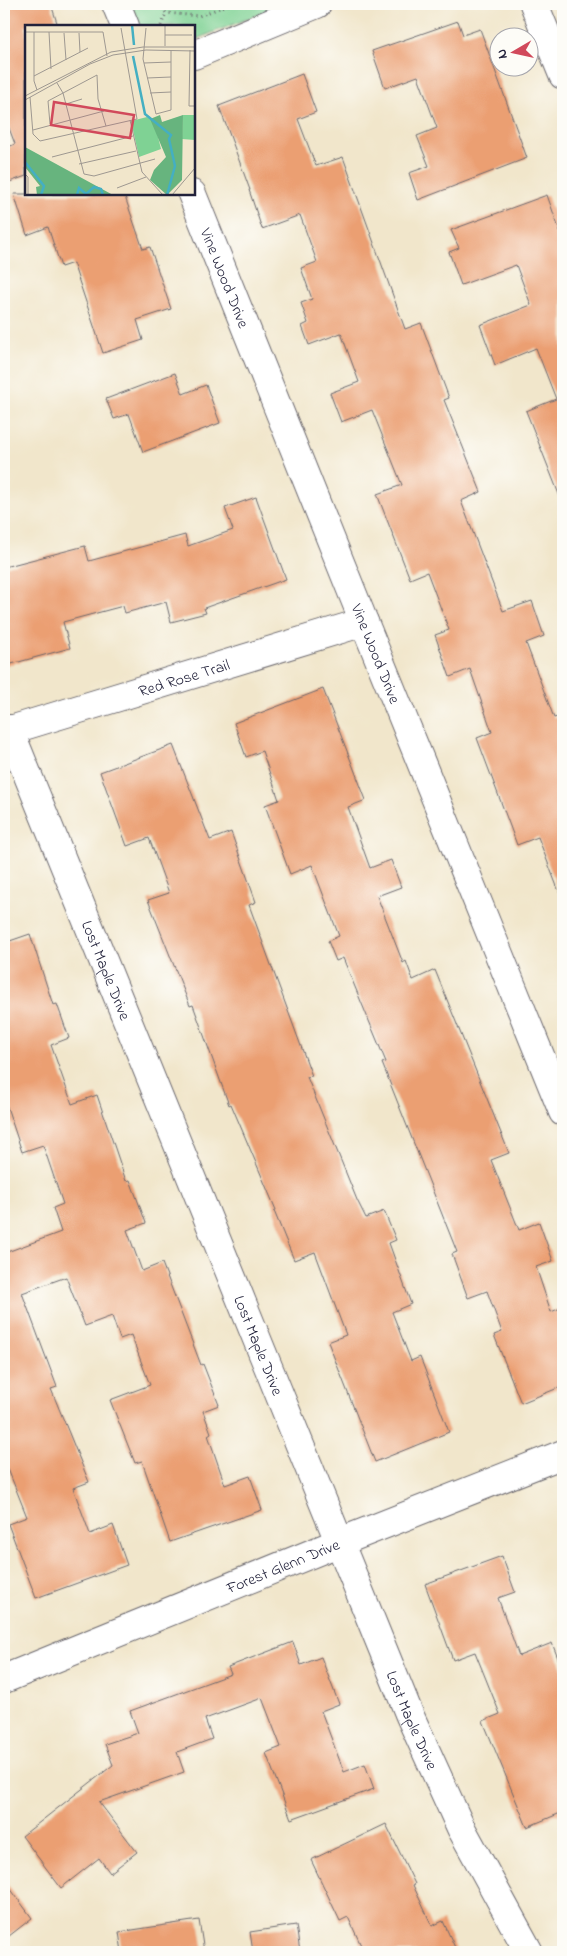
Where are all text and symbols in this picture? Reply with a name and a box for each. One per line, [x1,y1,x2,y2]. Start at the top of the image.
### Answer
inset map [25,25,195,195]
north arrow [490,28,540,78]
text: N [492,47,514,60]
street label: Vine Wood Drive [192,224,255,333]
street label: Vine Wood Drive [343,600,406,708]
street label: Red Rose Trail [136,654,233,704]
street label: Lost Maple Drive [74,917,136,1025]
street label: Lost Maple Drive [226,1292,289,1400]
street label: Forest Glenn Drive [222,1533,344,1601]
street label: Lost Maple Drive [379,1668,443,1775]

